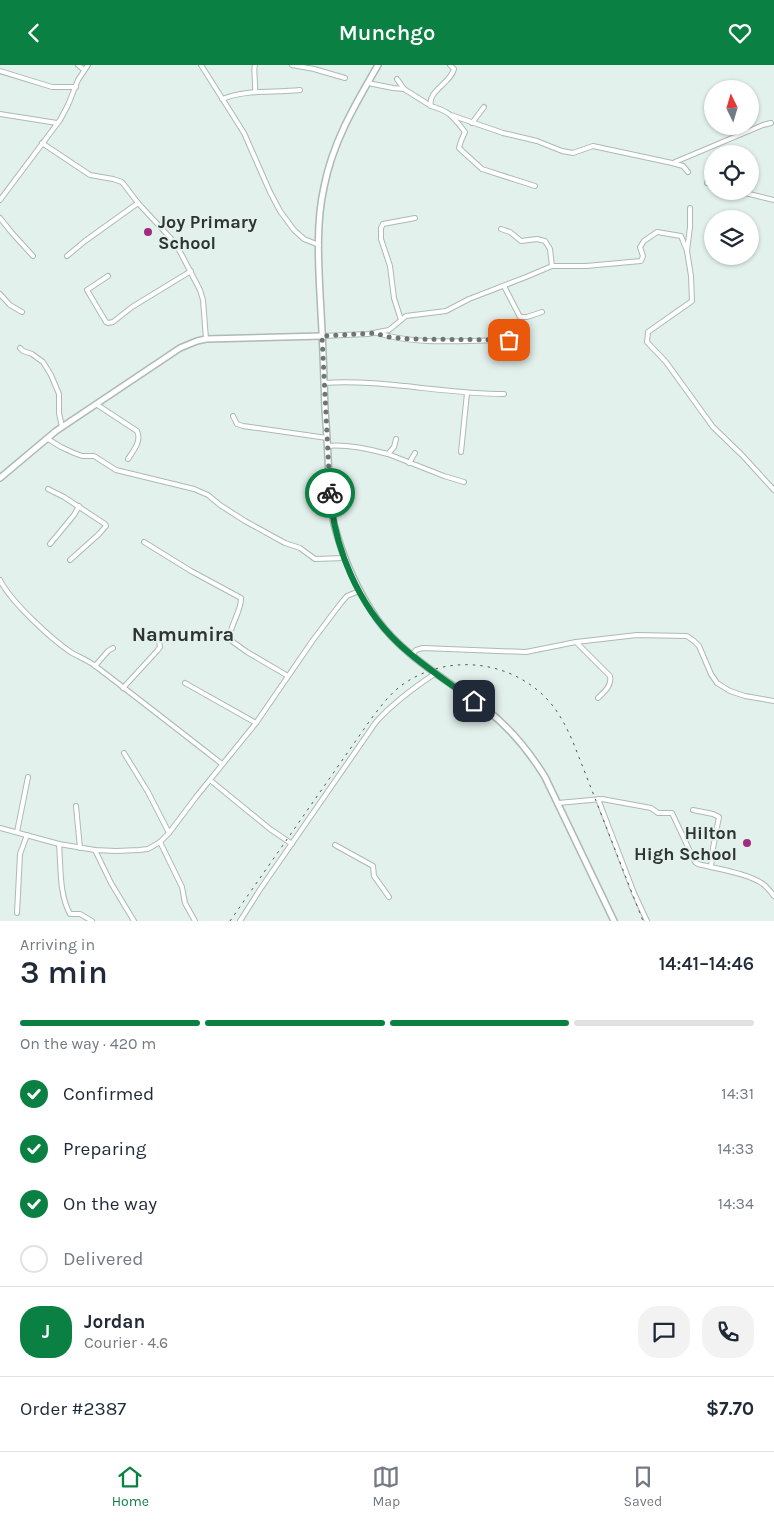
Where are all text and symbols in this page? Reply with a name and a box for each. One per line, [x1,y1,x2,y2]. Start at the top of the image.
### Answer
icon: back [20,19,48,47]
icon: heart [726,19,754,47]
text: Munchgo [339,20,435,46]
north arrow [704,80,759,135]
map controls [704,80,759,265]
button: locate [704,145,759,200]
button: layers [704,210,759,265]
place label: Joy Primary School [158,211,257,254]
marker: Joy Primary School [142,226,154,238]
pin [488,319,530,361]
icon: bag [495,326,523,354]
courier [305,468,355,518]
icon: bike [316,479,344,507]
district label: Namumira [132,623,234,646]
pin [453,680,495,722]
icon: home [460,687,488,715]
place label: Hilton High School [634,822,737,865]
marker: Hilton High School [741,837,753,849]
text: Arriving in [20,935,95,954]
text: 14:41–14:46 [659,953,754,975]
text: 3 min [20,954,108,991]
text: On the way · 420 m [20,1034,156,1053]
icon: check [20,1080,48,1108]
text: Confirmed [63,1083,154,1105]
text: 14:31 [721,1084,754,1103]
icon: check [20,1135,48,1163]
text: Preparing [63,1138,146,1160]
text: 14:33 [717,1139,754,1158]
icon: check [20,1190,48,1218]
text: On the way [63,1193,157,1215]
text: 14:34 [718,1194,754,1213]
text: Delivered [63,1248,143,1270]
button: chat [638,1306,690,1358]
button: phone [702,1306,754,1358]
text: Jordan [84,1311,145,1333]
text: J [42,1321,50,1343]
text: Courier · 4.6 [84,1333,168,1352]
text: Order #2387 [20,1398,126,1420]
text: $7.70 [706,1398,754,1420]
tab: Home [112,1463,149,1510]
tab: Map [372,1463,400,1510]
tab: Saved [624,1463,662,1510]

